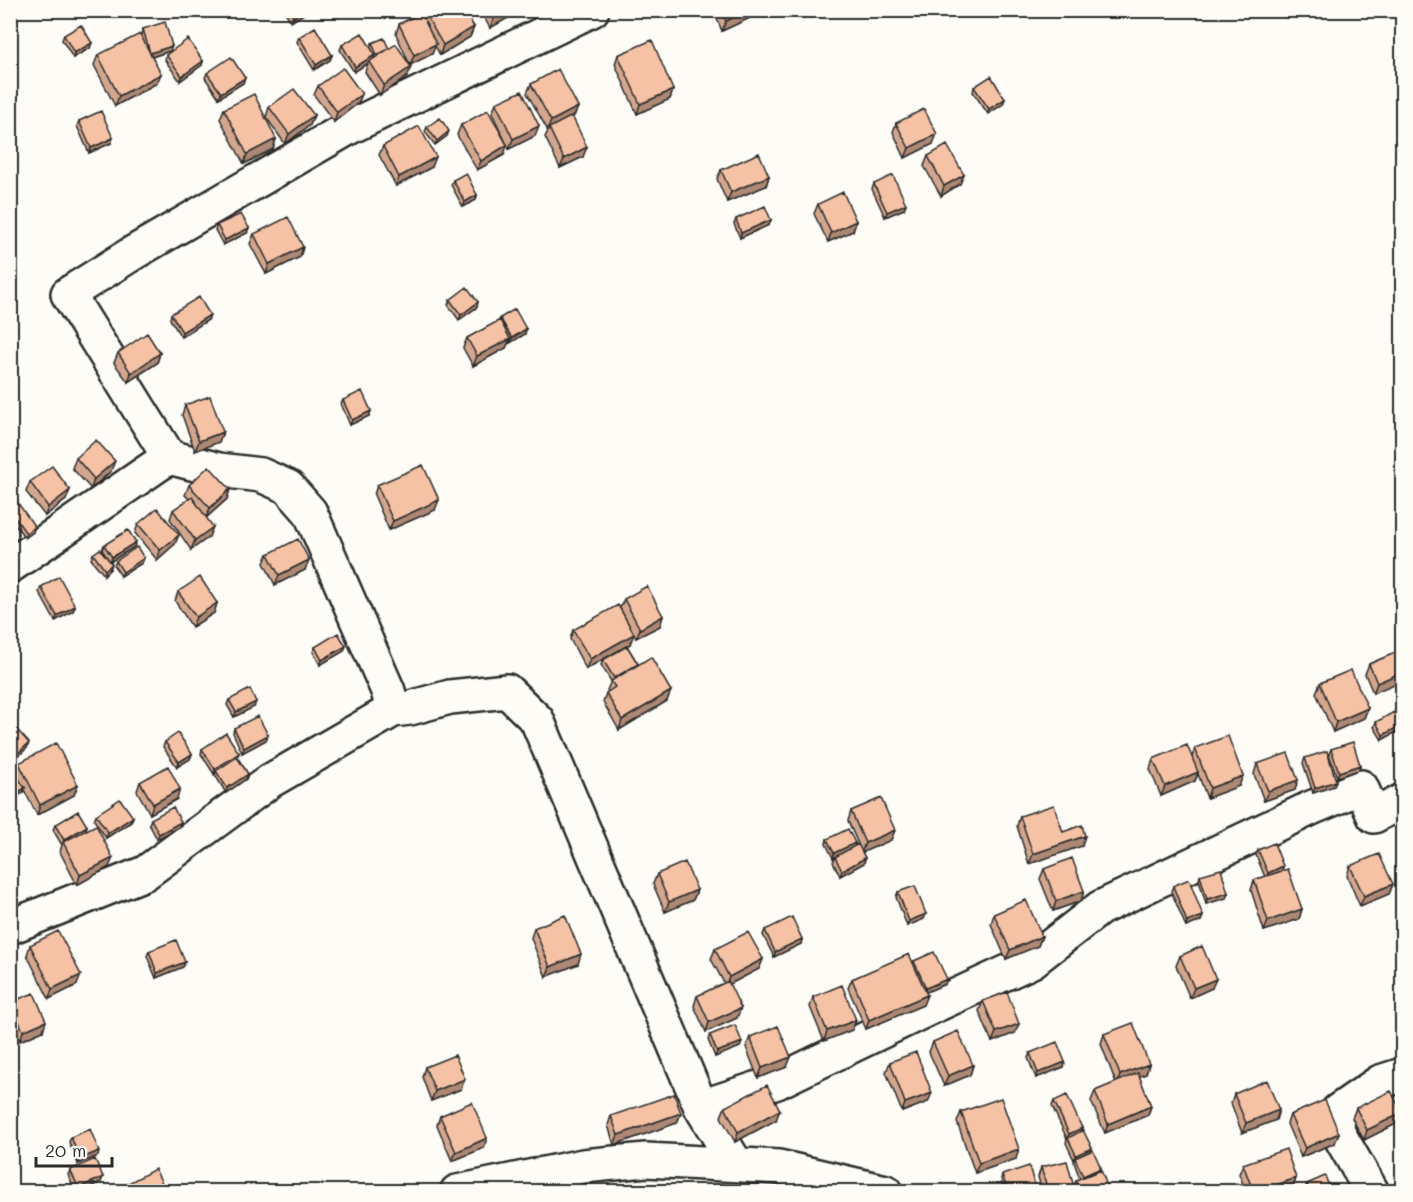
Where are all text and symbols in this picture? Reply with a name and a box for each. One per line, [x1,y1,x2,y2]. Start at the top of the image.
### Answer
scale bar [36,1130,112,1168]
text: 20 m [45,1138,86,1162]

